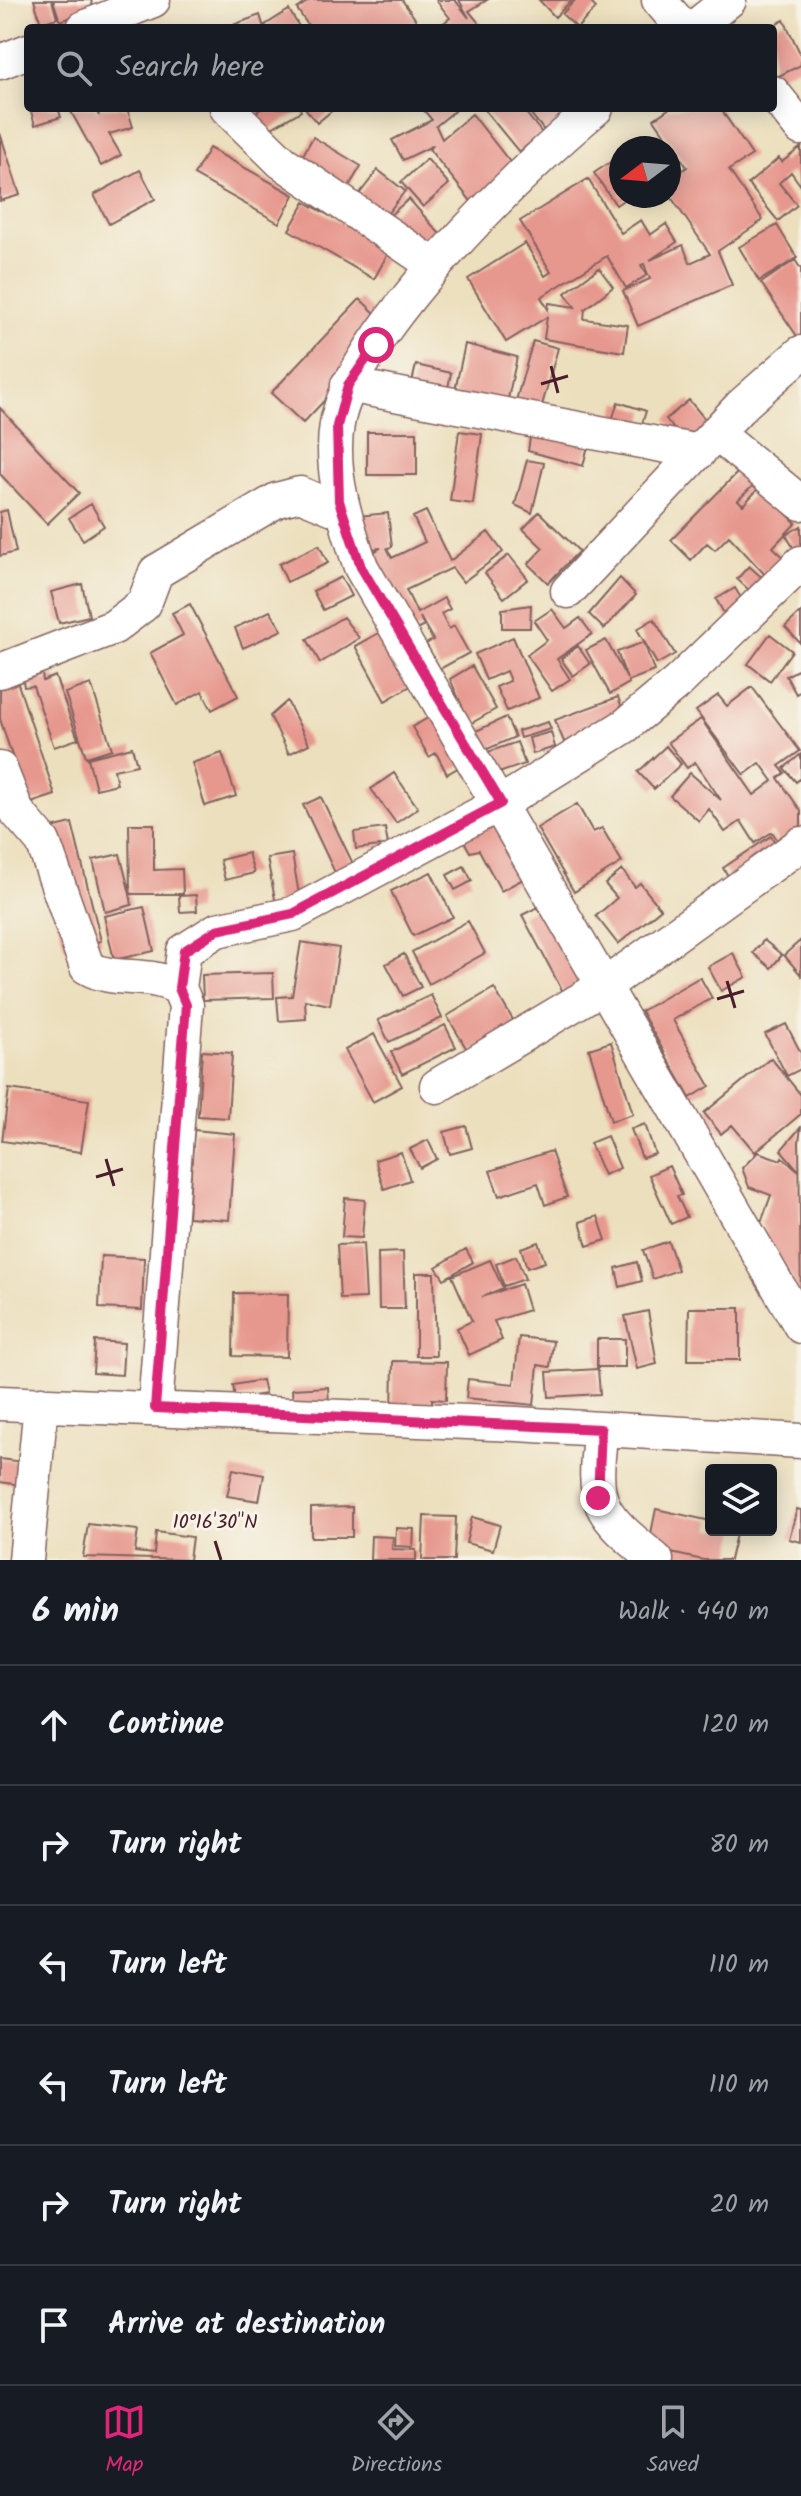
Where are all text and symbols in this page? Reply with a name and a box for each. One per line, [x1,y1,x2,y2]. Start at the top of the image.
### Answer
search box [24,24,777,112]
text: Search here [116,44,264,92]
icon: search [52,46,96,90]
north arrow [609,136,681,208]
route start [358,327,394,363]
map controls [705,1464,777,1536]
button: layers [705,1464,777,1536]
route end [580,1480,616,1516]
text: 10°16'30"N [173,1507,257,1539]
text: 6 min [32,1585,119,1639]
text: Walk · 440 m [618,1591,769,1633]
text: Continue [108,1701,224,1749]
icon: ahead [32,1703,76,1747]
text: 120 m [702,1704,769,1746]
text: Turn right [108,1821,241,1869]
icon: right [32,1823,76,1867]
text: 80 m [709,1824,769,1866]
text: Turn left [108,1941,227,1989]
icon: left [32,1943,76,1987]
text: 110 m [709,1944,769,1986]
text: Turn left [108,2061,227,2109]
icon: left [32,2063,76,2107]
text: 110 m [709,2064,769,2106]
text: Turn right [108,2181,241,2229]
icon: right [32,2183,76,2227]
text: 20 m [710,2184,769,2226]
text: Arrive at destination [108,2301,385,2349]
icon: arrive [32,2303,76,2347]
tab: Map [102,2400,146,2483]
tab: Directions [351,2400,442,2483]
tab: Saved [647,2400,699,2483]

